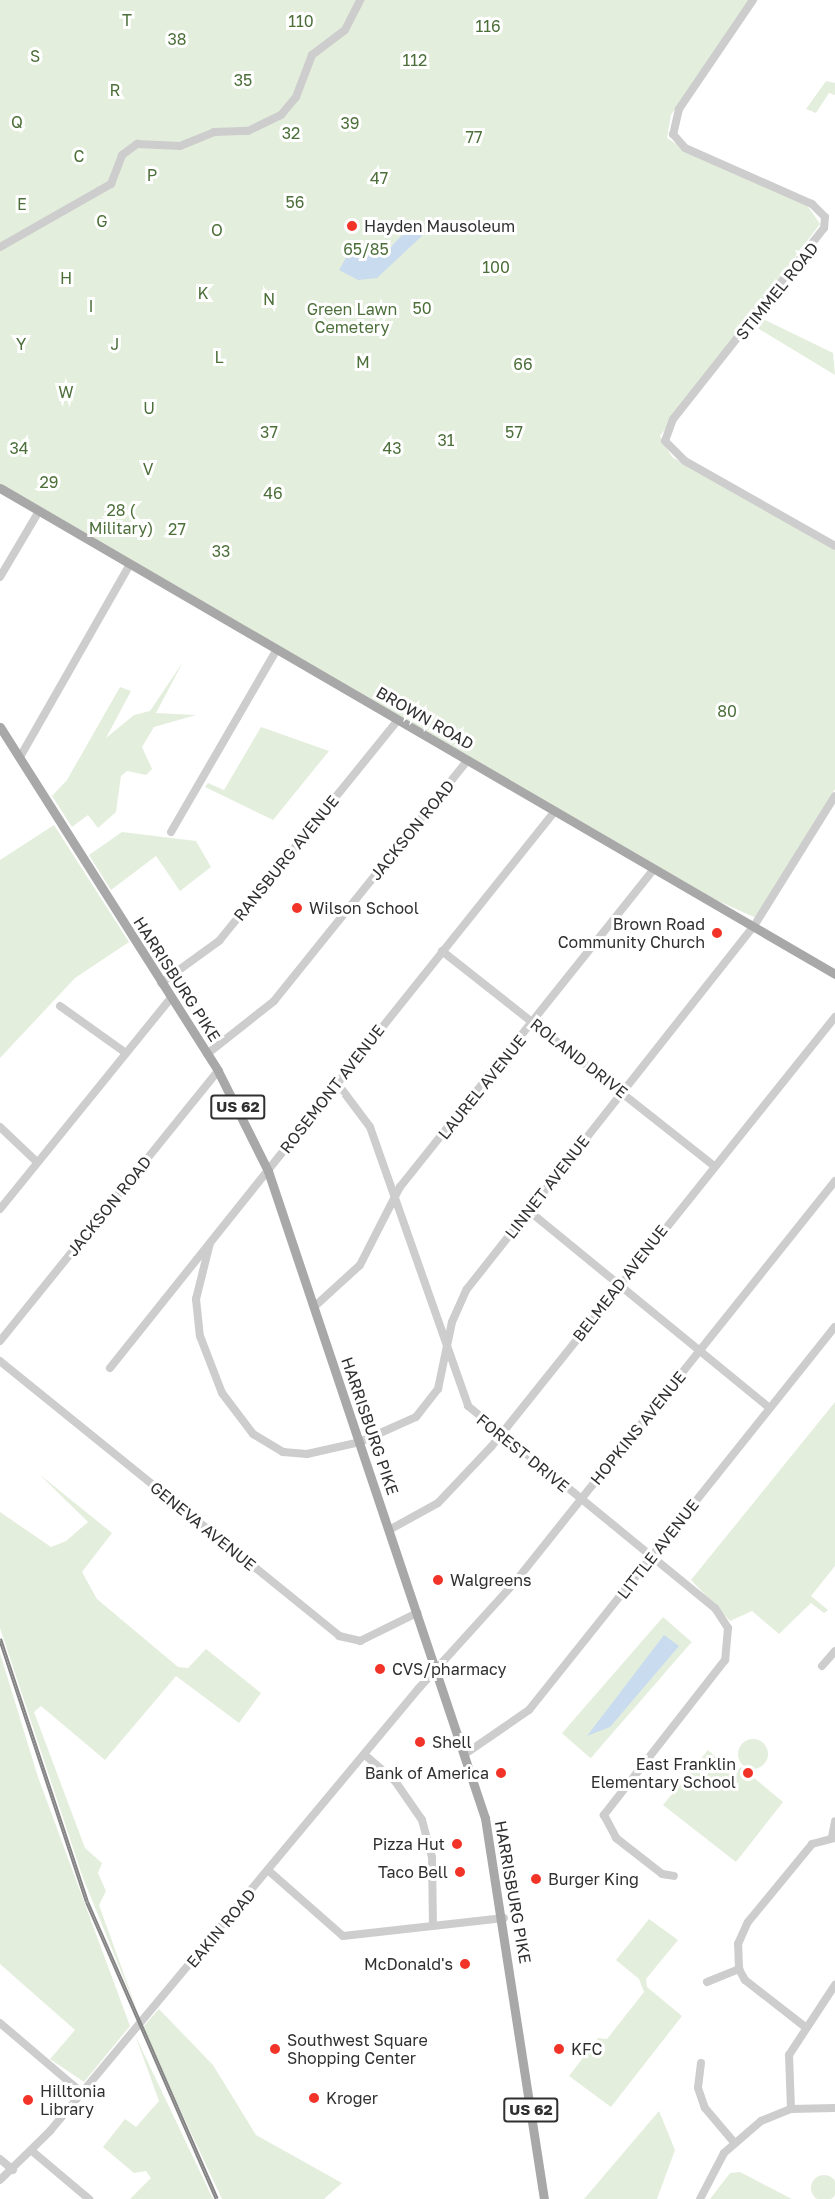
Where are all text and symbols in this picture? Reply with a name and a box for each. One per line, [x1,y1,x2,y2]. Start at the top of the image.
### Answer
park label: T [122,10,132,30]
park label: 110 [288,11,314,31]
park label: 116 [475,16,501,36]
park label: 38 [167,29,187,49]
park label: S [30,46,40,66]
park label: 112 [403,50,427,70]
park label: 35 [234,70,252,90]
park label: R [110,80,120,100]
park label: Q [11,112,23,132]
park label: 39 [340,113,360,133]
park label: 32 [282,123,300,143]
park label: 77 [466,127,482,147]
park label: C [74,146,84,166]
park label: P [147,165,157,185]
park label: 47 [370,168,388,188]
park label: 56 [286,192,304,212]
park label: E [17,194,27,214]
park label: G [96,211,108,231]
place label: Hayden Mausoleum [364,216,515,236]
marker: Hayden Mausoleum [345,219,359,233]
park label: O [211,220,223,240]
street label: STIMMEL ROAD [732,238,822,344]
park label: 65/85 [343,239,389,259]
park label: 100 [482,257,510,277]
park label: H [60,268,72,288]
park label: K [197,283,209,303]
park label: N [263,289,275,309]
park label: I [88,296,94,316]
park label: 50 [412,298,432,318]
park label: Green Lawn Cemetery [307,299,397,337]
park label: Y [16,334,26,354]
park label: J [111,334,119,354]
park label: L [214,347,224,367]
park label: M [356,352,370,372]
park label: 66 [513,354,533,374]
park label: W [58,382,74,402]
park label: U [143,398,155,418]
park label: 37 [260,422,278,442]
park label: 57 [505,422,523,442]
park label: 31 [437,430,455,450]
park label: 34 [9,438,29,458]
park label: 43 [382,438,402,458]
park label: V [143,459,153,479]
park label: 29 [40,472,58,492]
park label: 46 [263,483,283,503]
park label: 28 ( Military) [89,500,153,538]
park label: 27 [168,519,186,539]
park label: 33 [212,541,230,561]
street label: BROWN ROAD [373,682,477,754]
park label: 80 [717,701,737,721]
street label: JACKSON ROAD [366,776,458,884]
street label: RANSBURG AVENUE [229,791,343,925]
place label: Wilson School [309,898,419,918]
marker: Wilson School [290,901,304,915]
street label: HARRISBURG PIKE [130,913,224,1045]
place label: Brown Road Community Church [558,914,705,952]
marker: Brown Road Community Church [710,926,724,940]
street label: ROLAND DRIVE [527,1014,631,1102]
street label: ROSEMONT AVENUE [276,1021,388,1157]
street label: LAUREL AVENUE [434,1031,530,1143]
road number: US 62 [210,1095,266,1119]
street label: LINNET AVENUE [501,1132,593,1242]
street label: JACKSON ROAD [63,1152,155,1260]
street label: BELMEAD AVENUE [569,1221,671,1345]
street label: HARRISBURG PIKE [337,1354,403,1498]
street label: HOPKINS AVENUE [586,1367,690,1489]
street label: FOREST DRIVE [473,1410,573,1496]
street label: GENEVA AVENUE [146,1477,260,1575]
street label: LITTLE AVENUE [613,1495,703,1603]
place label: Walgreens [450,1570,532,1590]
marker: Walgreens [431,1573,445,1587]
place label: CVS/pharmacy [392,1659,506,1679]
marker: CVS/pharmacy [373,1662,387,1676]
place label: Shell [432,1732,472,1752]
marker: Shell [413,1735,427,1749]
place label: East Franklin Elementary School [591,1754,736,1792]
place label: Bank of America [365,1763,489,1783]
marker: Bank of America [494,1766,508,1780]
marker: East Franklin Elementary School [741,1766,755,1780]
street label: HARRISBURG PIKE [491,1819,535,1965]
place label: Pizza Hut [372,1834,445,1854]
marker: Pizza Hut [450,1837,464,1851]
place label: Taco Bell [378,1862,448,1882]
marker: Taco Bell [453,1865,467,1879]
place label: Burger King [548,1869,639,1889]
marker: Burger King [529,1872,543,1886]
street label: EAKIN ROAD [182,1885,260,1971]
place label: McDonald's [364,1954,453,1974]
marker: McDonald's [458,1957,472,1971]
place label: Southwest Square Shopping Center [287,2030,428,2068]
place label: KFC [571,2039,602,2059]
marker: Southwest Square Shopping Center [268,2042,282,2056]
marker: KFC [552,2042,566,2056]
place label: Hilltonia Library [40,2081,106,2119]
place label: Kroger [326,2088,378,2108]
marker: Kroger [307,2091,321,2105]
marker: Hilltonia Library [21,2093,35,2107]
road number: US 62 [502,2098,560,2122]

